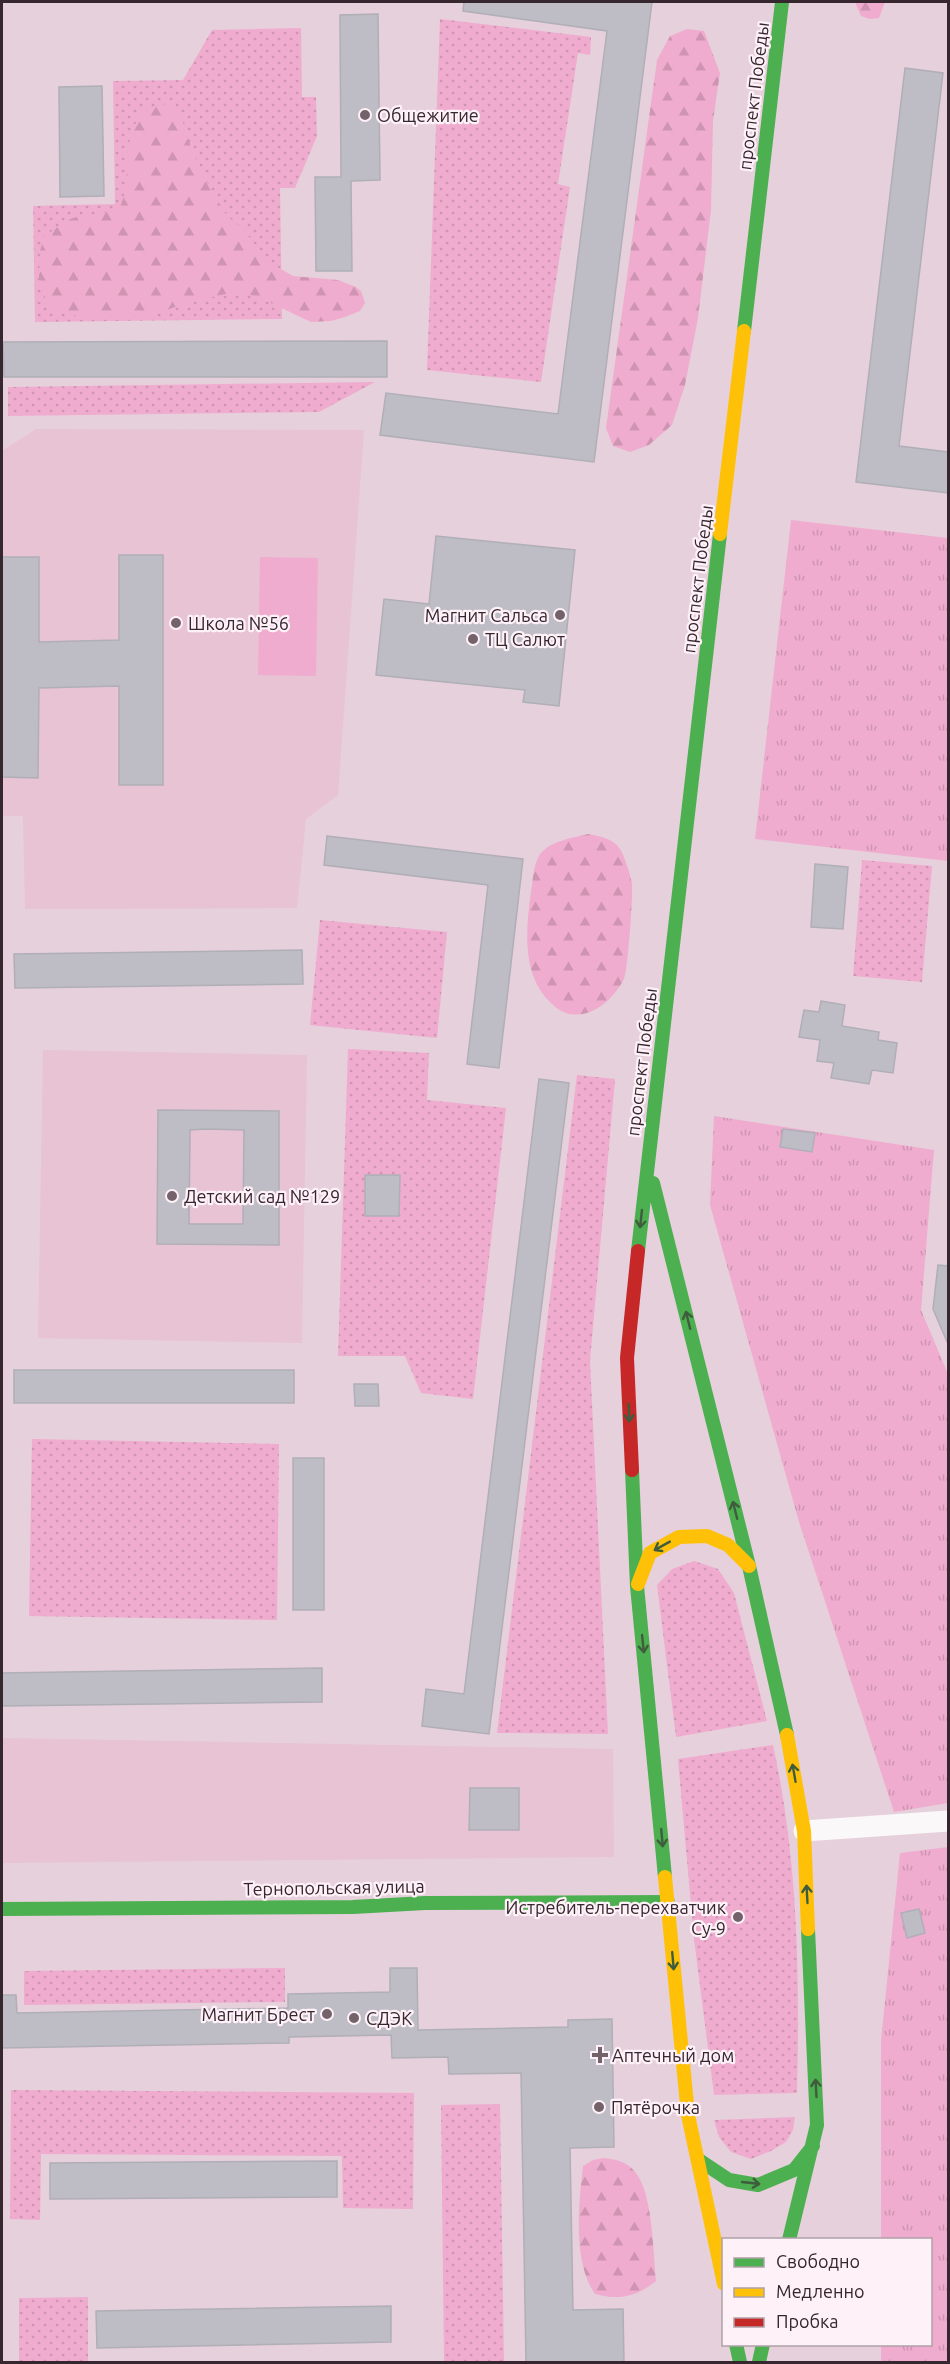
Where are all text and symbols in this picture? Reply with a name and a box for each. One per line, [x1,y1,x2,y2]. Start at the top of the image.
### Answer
street label: проспект Победы [734,21,772,171]
place label: Общежитие [377,105,479,125]
marker: Общежитие [358,108,372,122]
street label: проспект Победы [678,504,716,654]
place label: Магнит Сальса [425,605,548,625]
marker: Магнит Сальса [553,608,567,622]
place label: Школа №56 [188,613,289,633]
marker: Школа №56 [169,616,183,630]
place label: ТЦ Салют [485,629,565,649]
marker: ТЦ Салют [466,632,480,646]
street label: проспект Победы [622,987,660,1137]
place label: Детский сад №129 [184,1186,340,1206]
marker: Детский сад №129 [165,1189,179,1203]
one-way arrow [636,1209,647,1229]
one-way arrow [681,1311,693,1330]
one-way arrow [624,1403,635,1423]
one-way arrow [729,1500,740,1519]
one-way arrow [654,1540,671,1552]
one-way arrow [638,1634,649,1654]
one-way arrow [788,1764,799,1784]
one-way arrow [657,1828,668,1848]
street label: Тернопольская улица [243,1875,425,1899]
one-way arrow [801,1884,812,1904]
place label: Истребитель-перехватчик Су-9 [506,1897,726,1938]
marker: Истребитель-перехватчик Су-9 [731,1910,745,1924]
one-way arrow [668,1950,679,1970]
place label: Магнит Брест [201,2004,315,2024]
marker: Магнит Брест [320,2007,334,2021]
place label: СДЭК [366,2008,412,2028]
marker: СДЭК [347,2011,361,2025]
place label: Аптечный дом [612,2045,734,2065]
marker: Аптечный дом [593,2048,607,2062]
one-way arrow [811,2079,822,2099]
place label: Пятёрочка [611,2097,700,2117]
marker: Пятёрочка [592,2100,606,2114]
one-way arrow [741,2178,760,2189]
legend [722,2238,932,2346]
text: Свободно [776,2251,860,2271]
text: Медленно [776,2281,865,2301]
text: Пробка [776,2311,839,2331]

